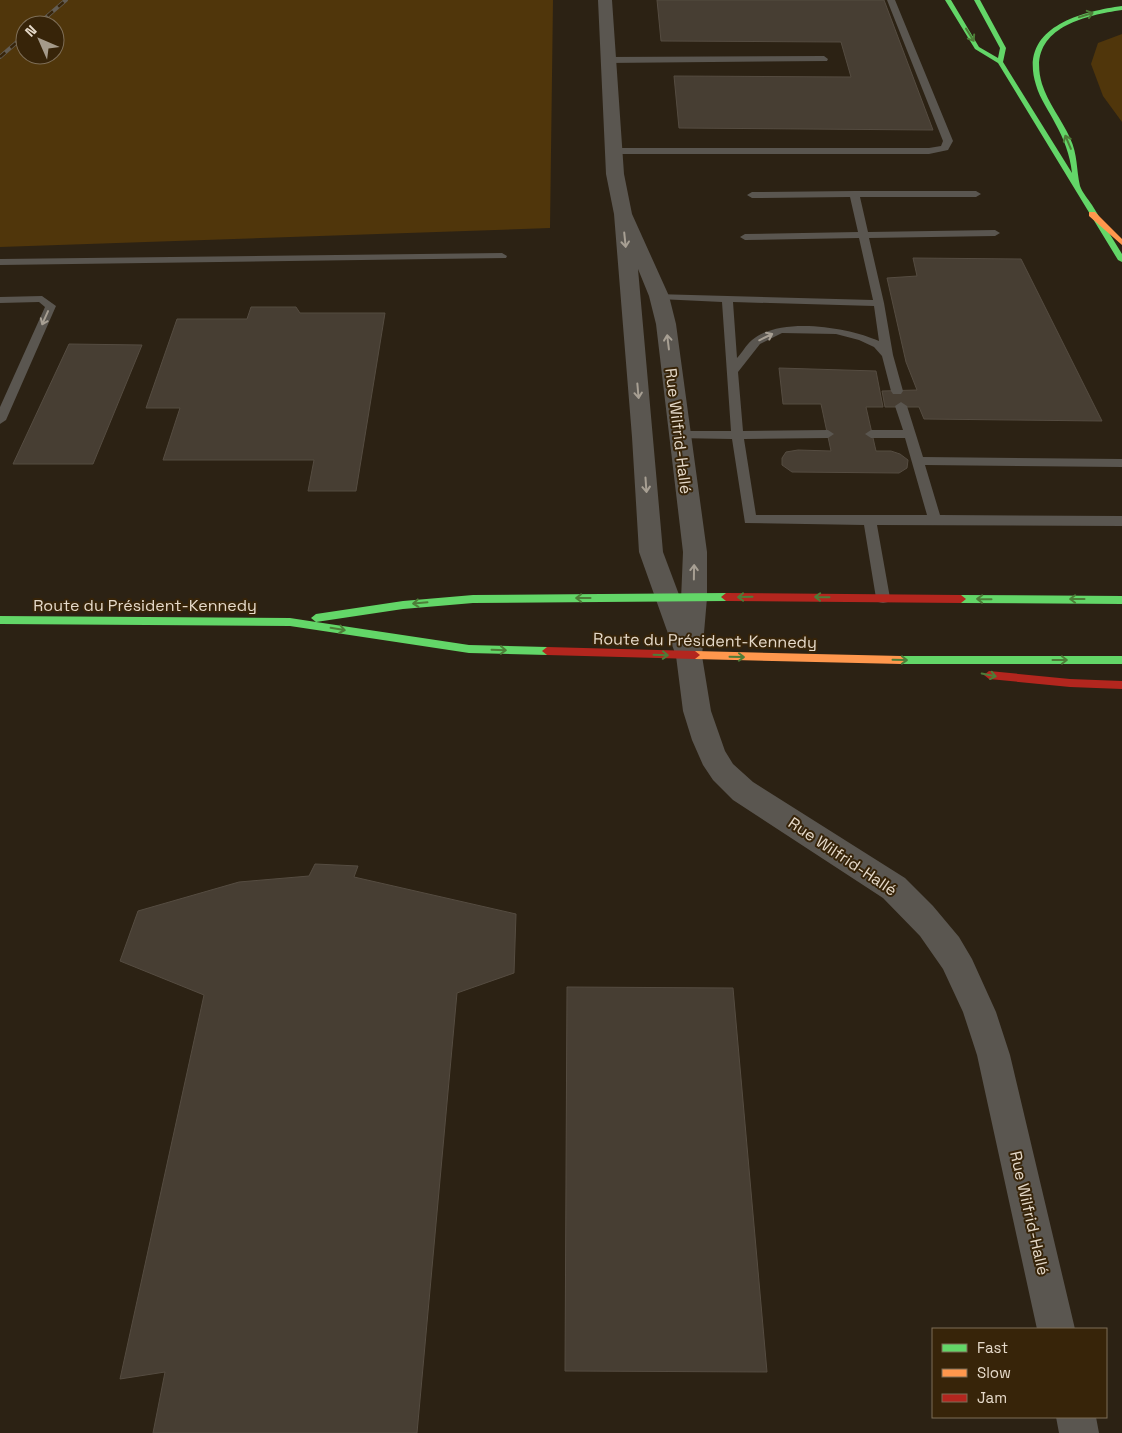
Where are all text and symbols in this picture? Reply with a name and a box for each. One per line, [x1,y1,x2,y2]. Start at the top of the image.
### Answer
one-way arrow [1078,10,1094,20]
north arrow [15,15,65,65]
text: N [21,21,40,40]
one-way arrow [965,28,975,42]
one-way arrow [1062,135,1072,150]
one-way arrow [620,232,630,248]
one-way arrow [40,310,50,325]
one-way arrow [758,332,773,341]
one-way arrow [663,334,673,350]
street label: Rue Wilfrid-Hallé [660,367,697,495]
one-way arrow [634,382,643,398]
one-way arrow [641,477,651,493]
one-way arrow [690,565,699,581]
one-way arrow [737,592,754,602]
one-way arrow [814,592,830,602]
one-way arrow [575,593,591,603]
one-way arrow [976,594,992,604]
one-way arrow [1070,594,1086,604]
street label: Route du Président-Kennedy [33,595,257,616]
one-way arrow [413,599,429,608]
one-way arrow [329,625,345,635]
street label: Route du Président-Kennedy [593,628,817,653]
one-way arrow [490,645,507,655]
one-way arrow [652,650,669,660]
one-way arrow [729,652,745,662]
one-way arrow [891,655,907,665]
one-way arrow [1052,655,1068,665]
one-way arrow [980,671,996,680]
street label: Rue Wilfrid-Hallé [784,812,901,901]
street label: Rue Wilfrid-Hallé [1005,1149,1054,1277]
legend [932,1328,1107,1418]
text: Fast [977,1338,1008,1357]
text: Slow [977,1363,1011,1382]
text: Jam [977,1388,1007,1407]

